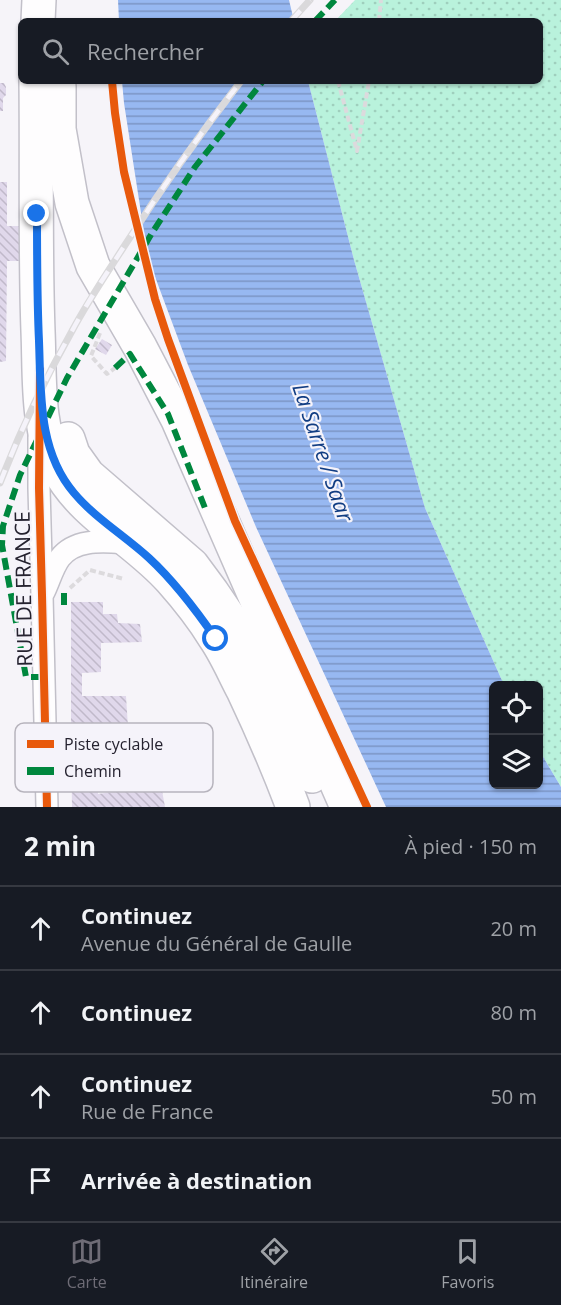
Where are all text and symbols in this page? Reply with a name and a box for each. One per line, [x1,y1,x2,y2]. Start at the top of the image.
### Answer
search box [18,18,543,84]
icon: search [39,35,72,68]
text: Rechercher [87,36,204,66]
route end [23,200,49,226]
water label: La Sarre / Saar [286,379,362,526]
street label: RUE DE FRANCE [8,511,38,667]
route start [202,625,228,651]
map controls [489,681,543,789]
button: locate [489,681,543,735]
legend [15,723,213,792]
text: Piste cyclable [64,733,163,755]
button: layers [489,735,543,789]
text: Chemin [64,760,122,782]
text: 2 min [24,828,96,864]
text: À pied · 150 m [405,833,537,860]
text: Continuez [81,900,192,930]
icon: ahead [24,912,57,945]
text: 20 m [490,915,537,942]
text: Avenue du Général de Gaulle [81,930,352,957]
icon: ahead [24,996,57,1029]
text: Continuez [81,997,192,1027]
text: 80 m [490,999,537,1026]
text: Continuez [81,1068,192,1098]
icon: ahead [24,1080,57,1113]
text: 50 m [490,1083,537,1110]
text: Rue de France [81,1098,213,1125]
icon: arrive [24,1164,57,1197]
text: Arrivée à destination [81,1165,312,1195]
tab: Carte [67,1235,107,1293]
tab: Itinéraire [240,1235,308,1293]
tab: Favoris [441,1235,494,1293]

